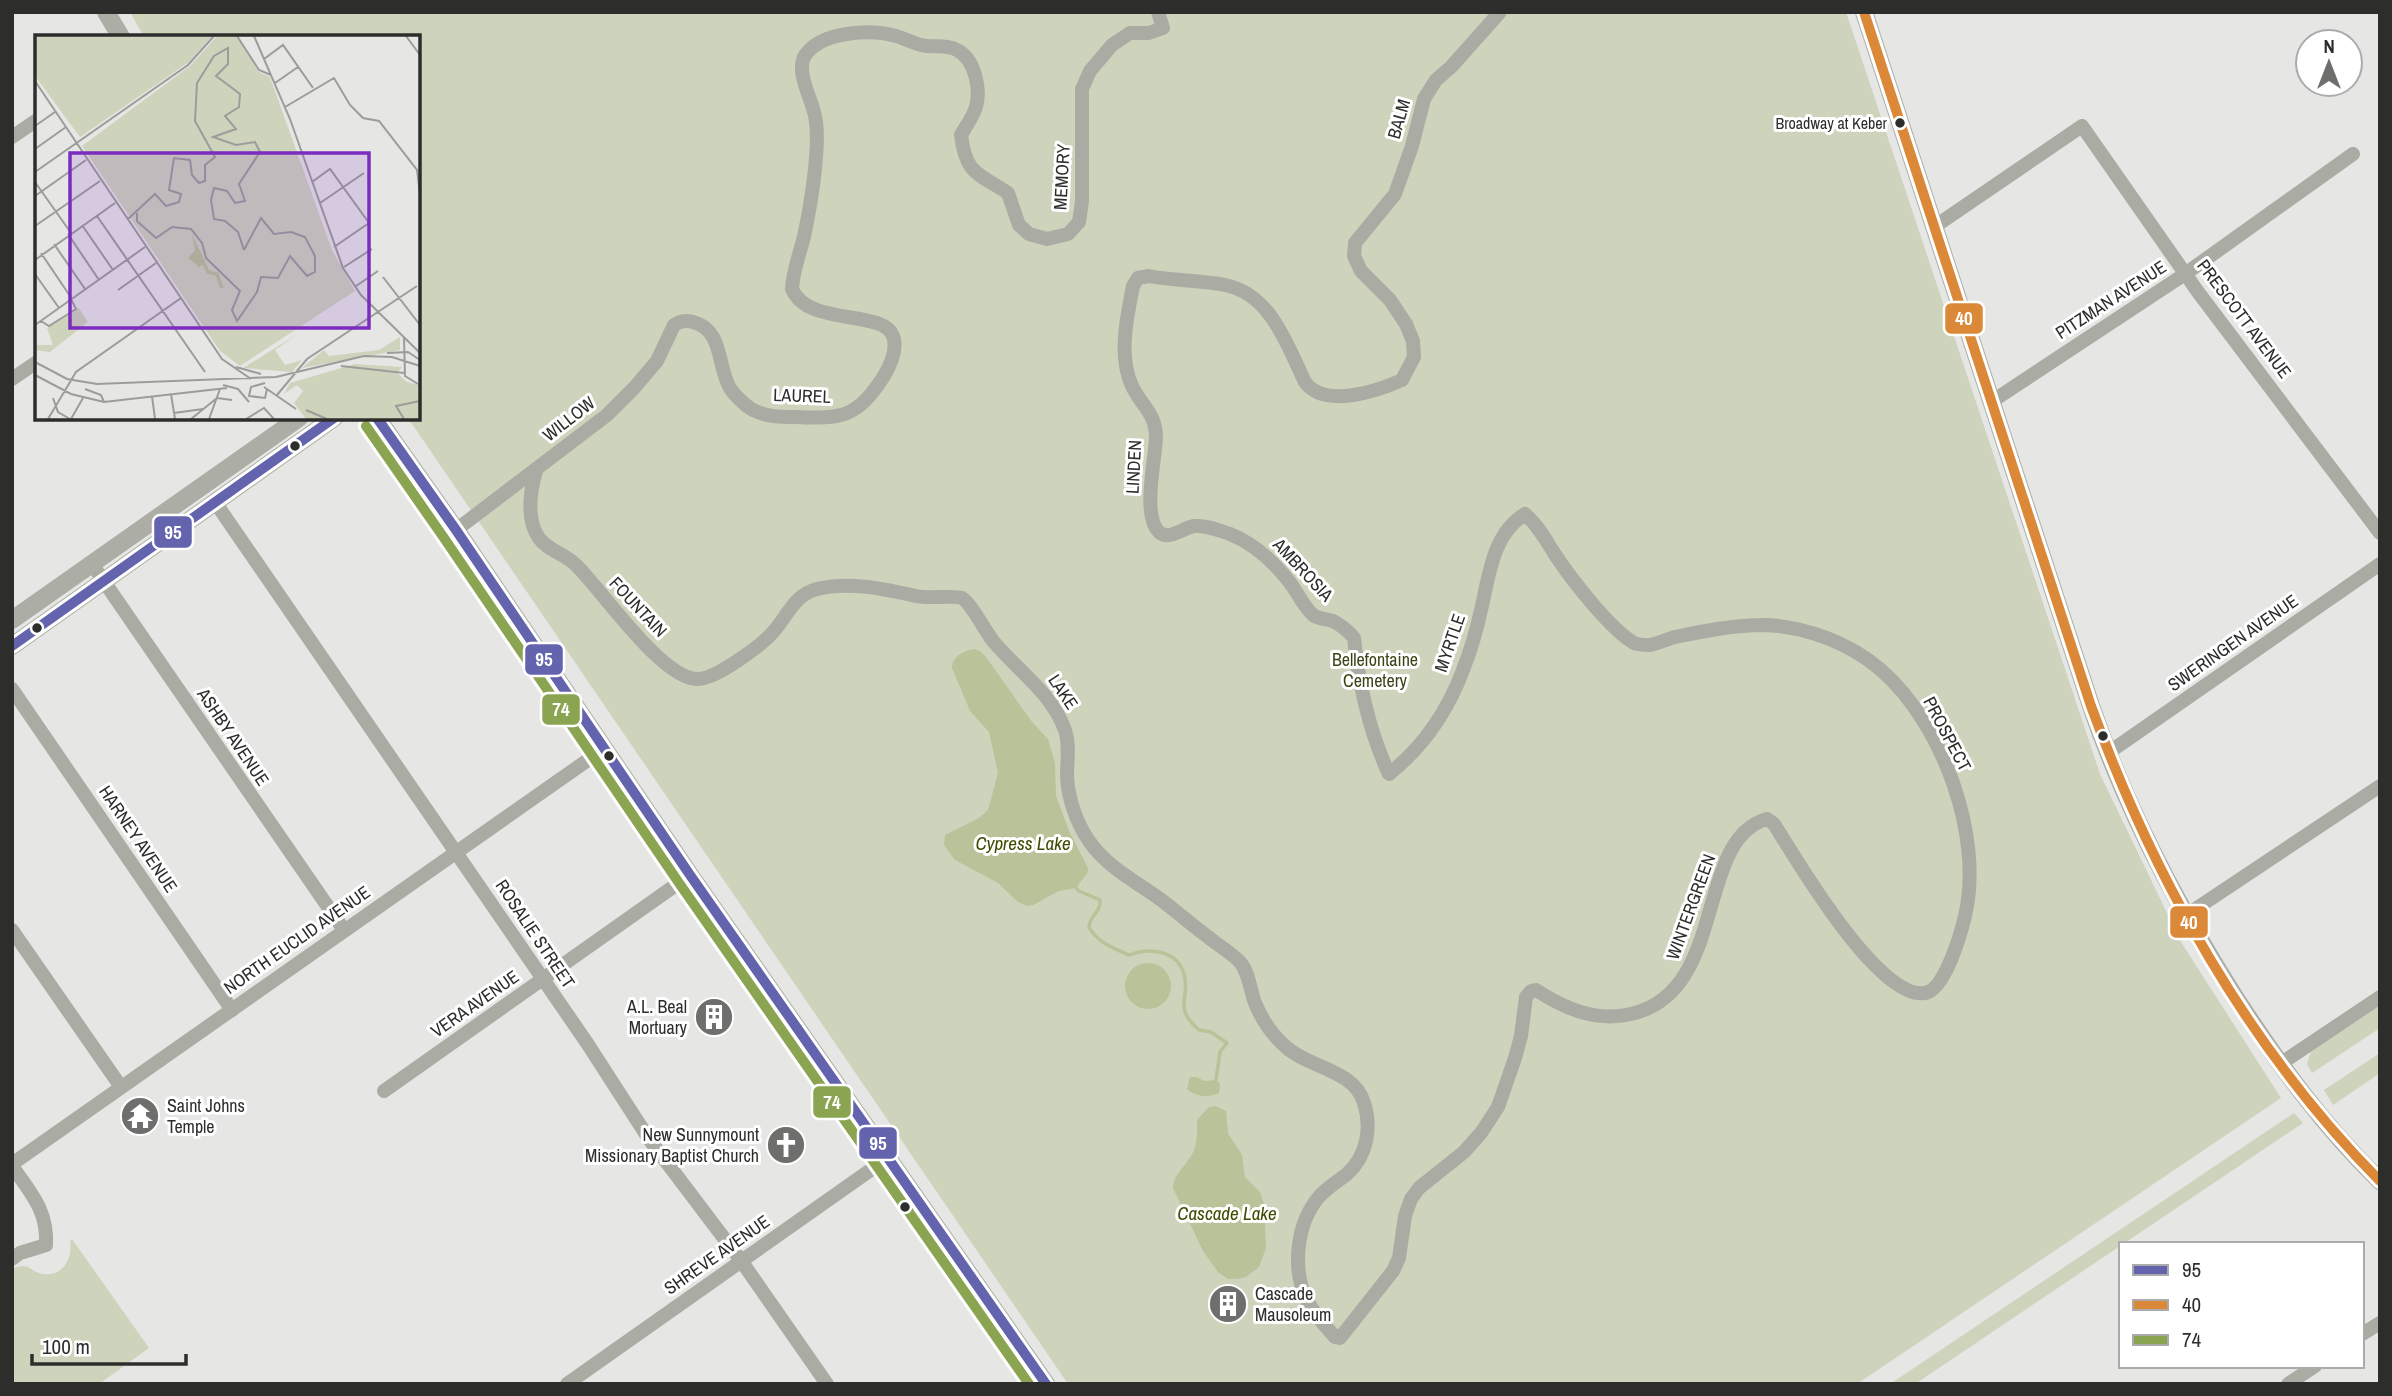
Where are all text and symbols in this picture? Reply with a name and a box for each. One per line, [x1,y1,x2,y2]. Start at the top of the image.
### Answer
north arrow [2294,28,2364,98]
text: N [2323,33,2335,59]
inset map [35,35,420,420]
street label: BALM [1381,96,1416,142]
place label: Broadway at Keber [1775,112,1888,134]
marker: Broadway at Keber [1893,116,1907,130]
street label: MEMORY [1047,143,1076,211]
street label: PITZMAN AVENUE [2050,254,2171,345]
street label: PRESCOTT AVENUE [2191,254,2297,383]
line badge: 40 [1944,302,1984,335]
text: 40 [1955,305,1973,331]
street label: LAUREL [773,382,831,409]
street label: WILLOW [537,390,600,447]
unlabelled marker [288,439,302,453]
street label: LINDEN [1120,439,1147,495]
line badge: 95 [153,515,193,549]
text: 95 [164,519,182,545]
street label: AMBROSIA [1267,532,1339,607]
street label: FOUNTAIN [604,571,673,642]
street label: SWERINGEN AVENUE [2162,588,2303,697]
street label: MYRTLE [1428,611,1471,675]
unlabelled marker [30,621,44,635]
line badge: 95 [524,643,564,676]
text: 95 [535,646,553,672]
park label: Bellefontaine Cemetery [1332,647,1418,693]
street label: LAKE [1042,669,1084,714]
street label: ASHBY AVENUE [191,682,275,790]
street label: PROSPECT [1917,692,1978,775]
line badge: 74 [541,693,581,726]
text: 74 [552,696,570,722]
unlabelled marker [2096,729,2110,743]
unlabelled marker [602,749,616,763]
street label: HARNEY AVENUE [93,780,183,897]
water label: Cypress Lake [975,830,1071,856]
street label: WINTERGREEN [1660,851,1721,963]
street label: ROSALIE STREET [490,874,581,993]
street label: NORTH EUCLID AVENUE [219,880,375,1000]
line badge: 40 [2169,905,2209,939]
text: 40 [2180,909,2198,935]
street label: VERA AVENUE [426,964,524,1043]
place label: A.L. Beal Mortuary [626,994,688,1040]
building icon: A.L. Beal Mortuary [693,996,735,1038]
line badge: 74 [812,1085,852,1119]
text: 74 [823,1089,841,1115]
place label: Saint Johns Temple [167,1093,245,1139]
temple icon: Saint Johns Temple [119,1095,161,1137]
place label: New Sunnymount Missionary Baptist Church [585,1122,759,1168]
church icon: New Sunnymount Missionary Baptist Church [765,1124,807,1166]
line badge: 95 [858,1126,898,1160]
text: 95 [869,1130,887,1156]
unlabelled marker [898,1200,912,1214]
water label: Cascade Lake [1177,1200,1277,1226]
street label: SHREVE AVENUE [659,1209,775,1300]
legend [2119,1242,2364,1368]
text: 95 [2182,1255,2201,1284]
place label: Cascade Mausoleum [1255,1281,1331,1327]
building icon: Cascade Mausoleum [1207,1283,1249,1325]
text: 40 [2182,1290,2201,1319]
scale bar [32,1322,186,1366]
text: 74 [2182,1325,2202,1354]
text: 100 m [42,1332,90,1361]

